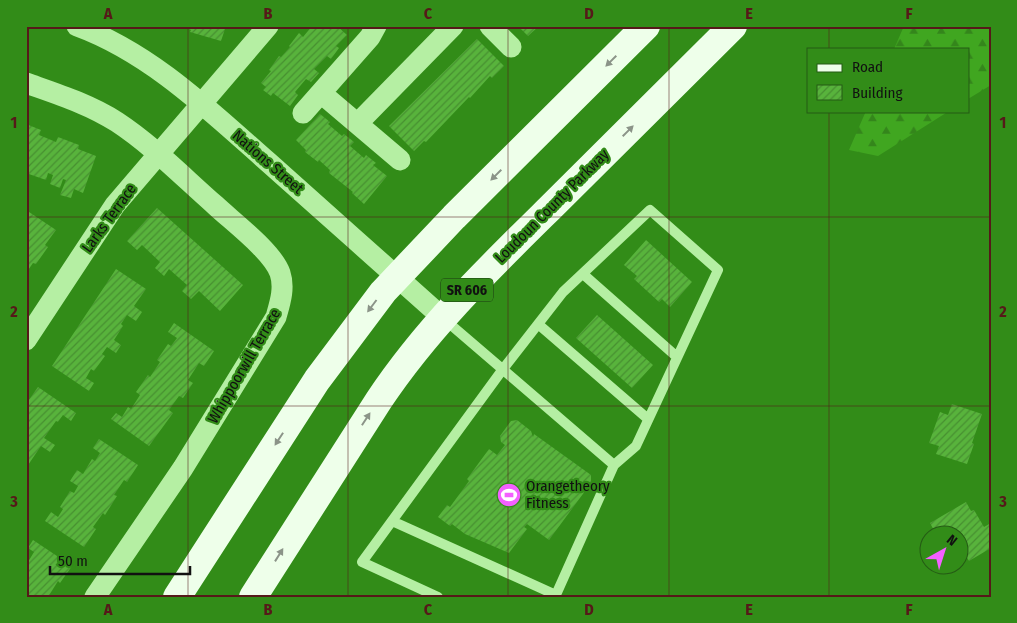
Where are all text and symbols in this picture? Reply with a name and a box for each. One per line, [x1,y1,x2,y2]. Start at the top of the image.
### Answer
text: A [103,4,113,23]
text: B [264,4,273,23]
text: C [424,4,433,23]
text: D [584,4,594,23]
text: E [745,4,753,23]
text: F [905,4,913,23]
legend [807,48,970,112]
one-way arrow [605,54,617,66]
text: Road [852,58,883,76]
text: Building [852,84,903,102]
text: 1 [11,113,17,132]
text: 1 [1000,113,1006,132]
one-way arrow [622,125,634,137]
street label: Nations Street [229,126,307,198]
street label: Loudoun County Parkway [491,145,613,267]
one-way arrow [490,169,502,181]
street label: Larks Terrace [78,180,140,256]
road number: SR 606 [441,278,493,302]
one-way arrow [367,299,378,312]
text: 2 [9,302,18,321]
text: 2 [998,302,1007,321]
street label: Whippoorwill Terrace [204,305,284,427]
one-way arrow [362,412,371,425]
one-way arrow [274,432,284,446]
place label: Orangetheory Fitness [526,477,610,512]
sports icon: Orangetheory Fitness [496,482,522,508]
text: 3 [9,492,18,511]
text: 3 [998,492,1007,511]
north arrow [920,526,970,576]
text: N [943,531,960,550]
scale bar [50,543,190,575]
one-way arrow [274,549,284,562]
text: 50 m [58,552,88,570]
text: A [103,600,113,619]
text: B [264,600,273,619]
text: C [424,600,433,619]
text: D [584,600,594,619]
text: E [745,600,753,619]
text: F [905,600,913,619]

